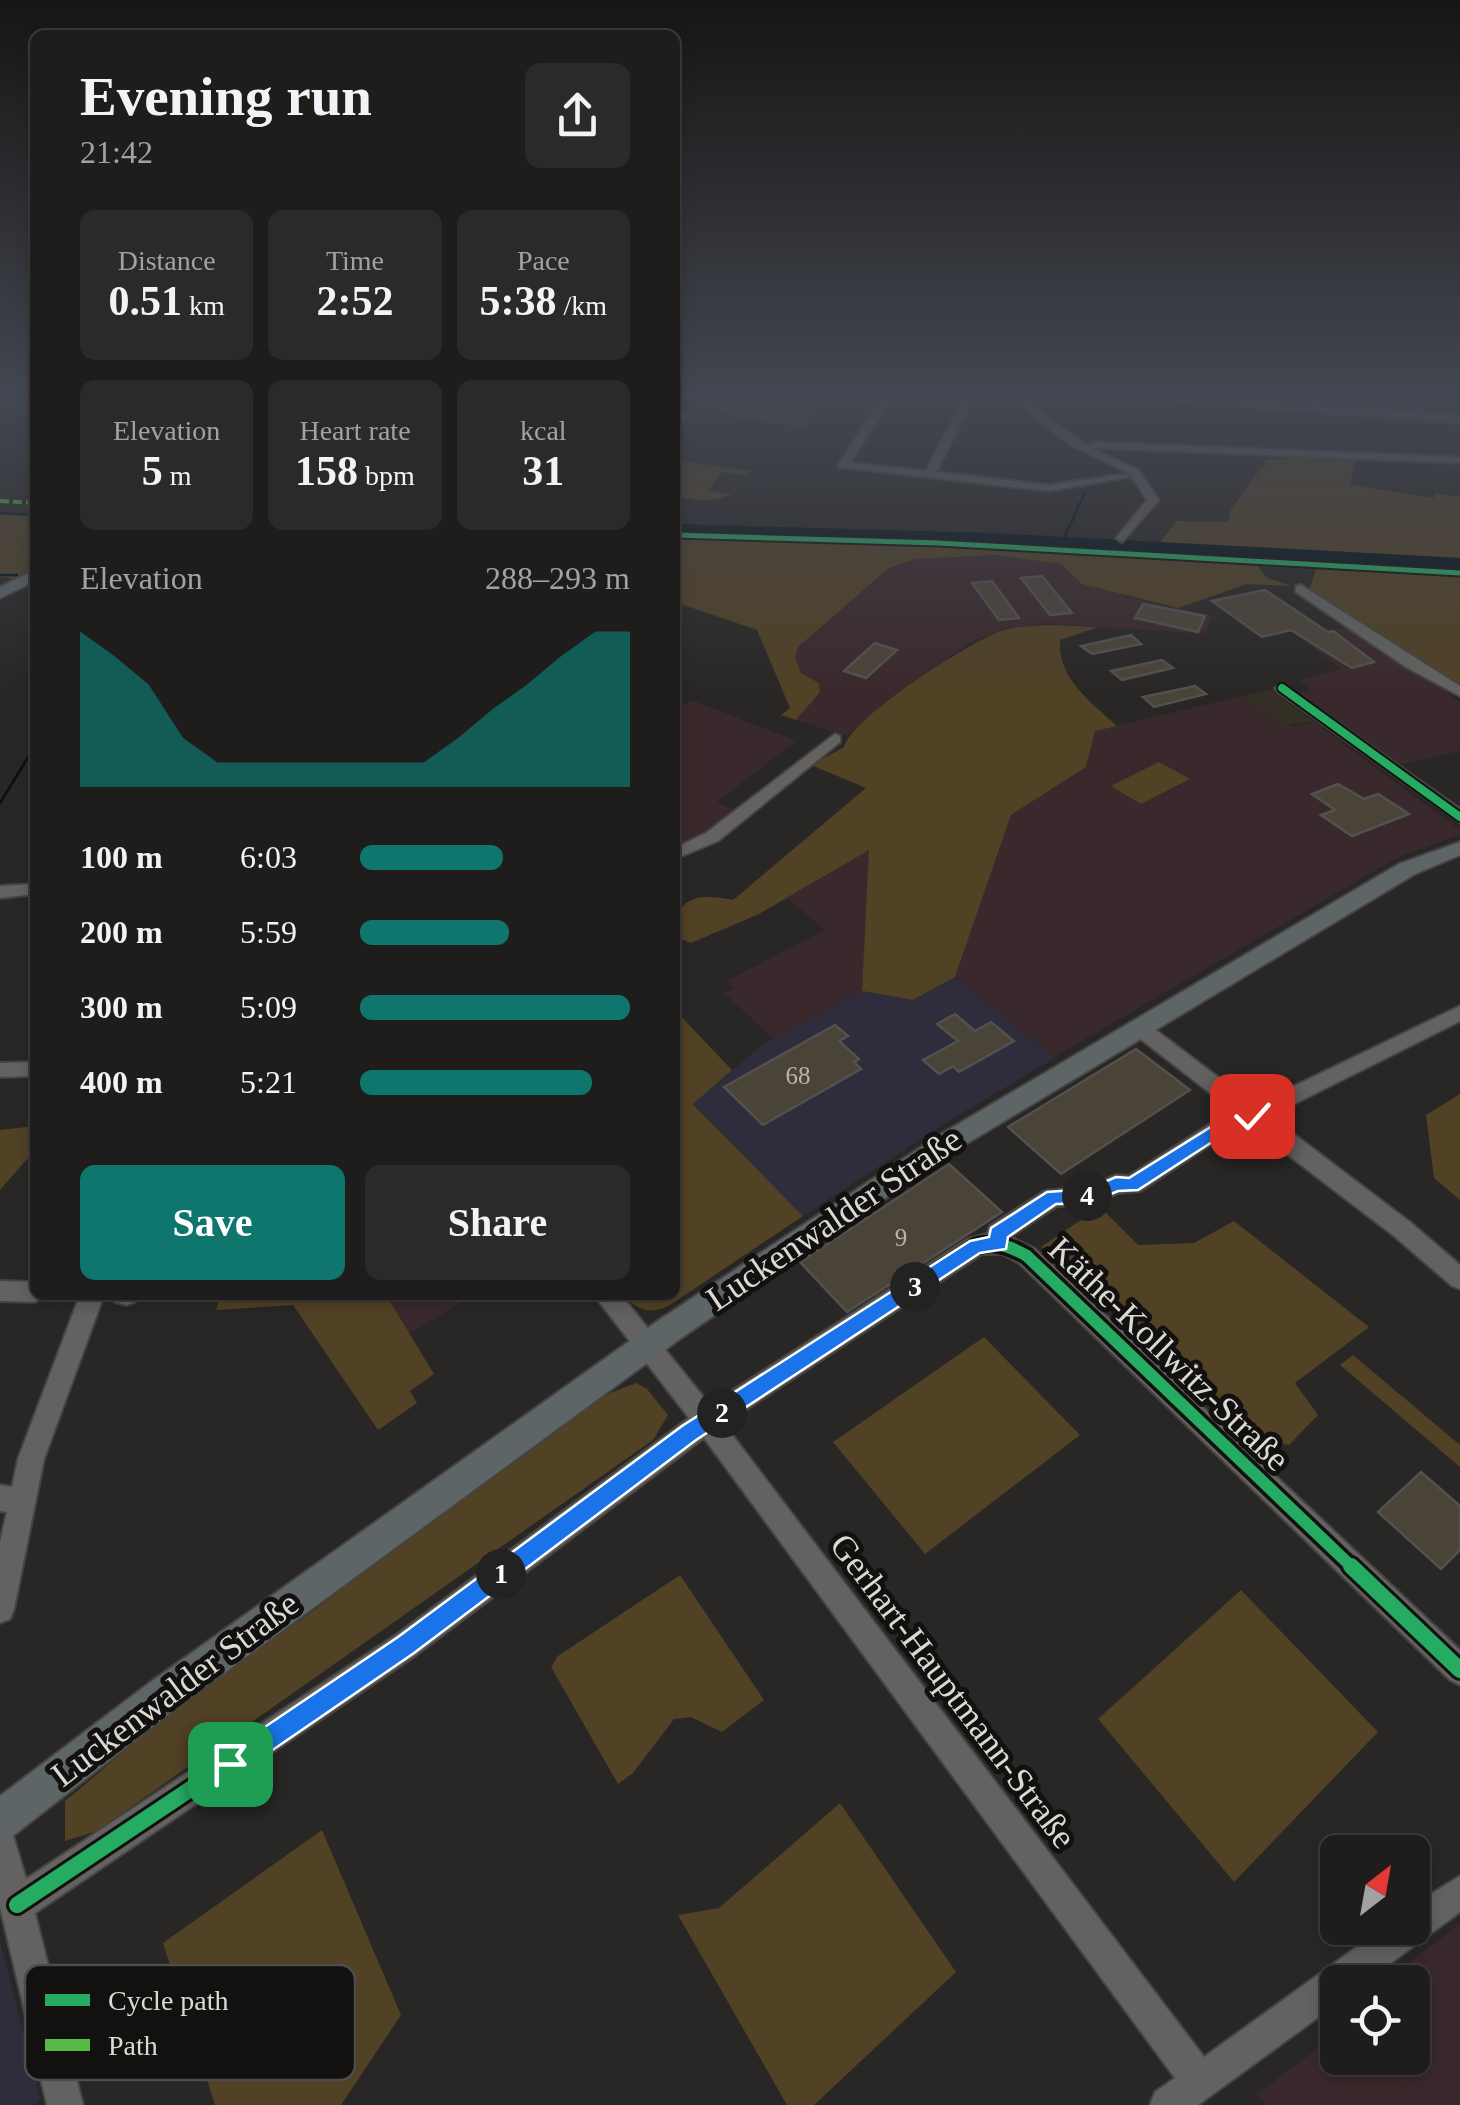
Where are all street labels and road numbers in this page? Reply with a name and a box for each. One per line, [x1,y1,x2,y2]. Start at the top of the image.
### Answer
street label: Luckenwalder Straße [699,1119,969,1319]
street label: Käthe-Kollwitz-Straße [1041,1229,1297,1479]
street label: Gerhart-Hauptmann-Straße [822,1526,1084,1856]
street label: Luckenwalder Straße [44,1584,306,1794]

